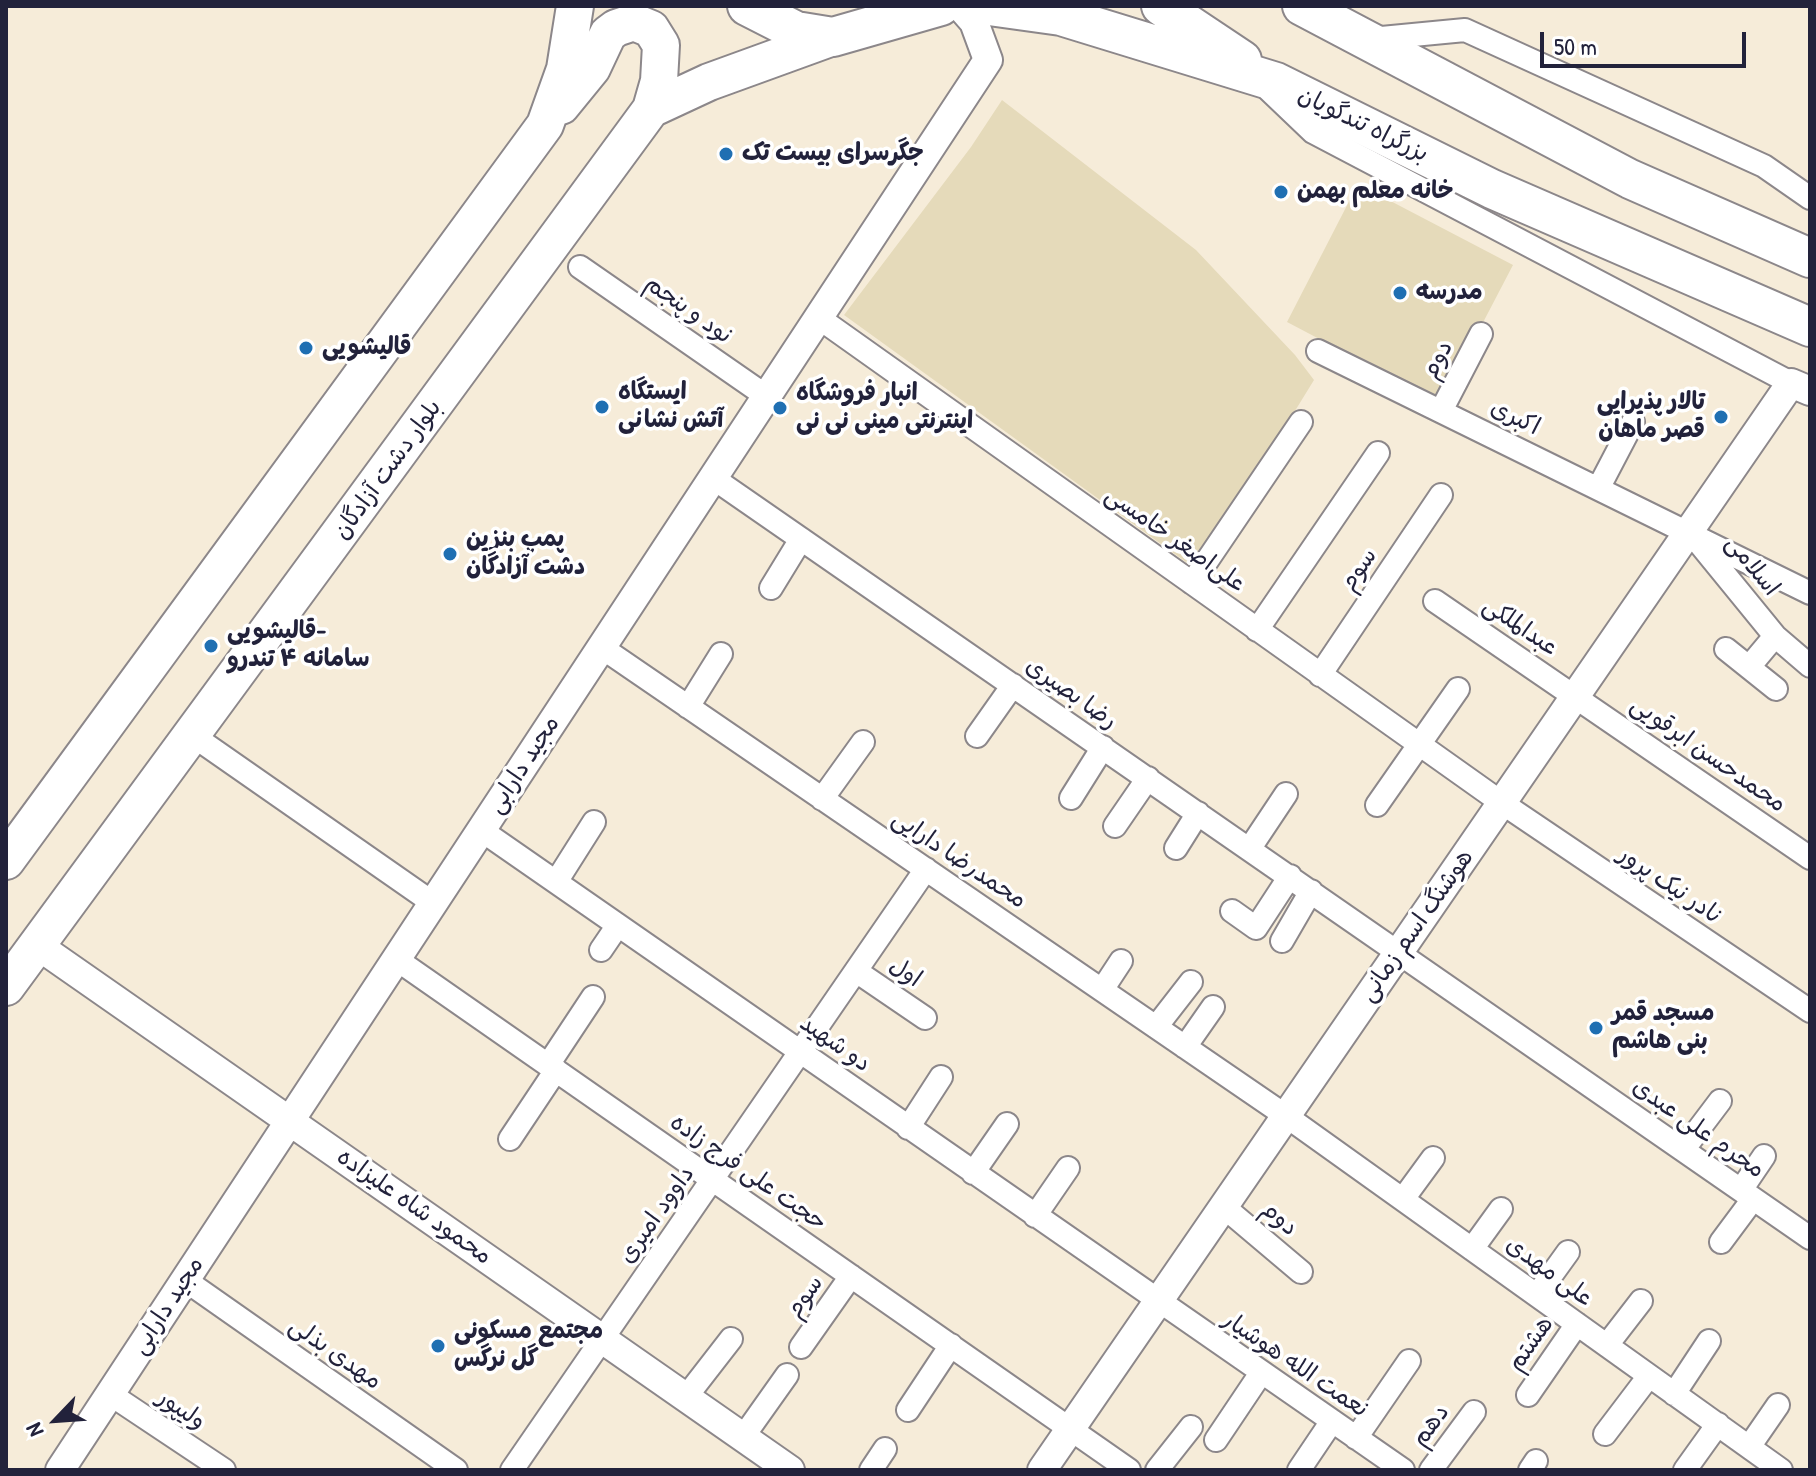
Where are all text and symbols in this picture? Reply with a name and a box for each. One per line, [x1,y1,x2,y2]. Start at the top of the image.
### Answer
scale bar [1544,16,1750,66]
text: 50 m [1554,30,1597,62]
street label: بزرگراه تندگویان [1293,81,1433,169]
place label: جگرسرای بیست تک [742,140,924,168]
marker: جگرسرای بیست تک [717,145,735,163]
place label: خانه معلم بهمن [1297,178,1454,206]
marker: خانه معلم بهمن [1272,183,1290,201]
street label: نود و پنجم [639,270,737,350]
place label: مدرسه [1416,279,1483,307]
marker: مدرسه [1391,284,1409,302]
place label: قالیشویی [322,334,411,362]
street label: دوم [1416,336,1460,384]
marker: قالیشویی [297,339,315,357]
place label: ایستگاه آتش نشانی [618,379,723,435]
place label: انبار فروشگاه اینترنتی مینی نی نی [796,380,973,436]
place label: تالار پذیرایی قصر ماهان [1597,389,1705,445]
street label: اکبری [1485,394,1545,442]
street label: بلوار دشت آزادگان [328,395,448,545]
marker: ایستگاه آتش نشانی [593,398,611,416]
marker: انبار فروشگاه اینترنتی مینی نی نی [771,399,789,417]
marker: تالار پذیرایی قصر ماهان [1712,408,1730,426]
street label: علی‌اصغر خامسی [1099,481,1251,599]
place label: پمپ بنزین دشت آزادگان [466,526,585,582]
street label: اسلامی [1719,530,1785,602]
street label: سوم [1334,543,1384,597]
marker: پمپ بنزین دشت آزادگان [441,545,459,563]
street label: عبدالملکی [1477,591,1563,663]
place label: قالیشویی- سامانه ۴ تندرو [227,618,370,674]
marker: قالیشویی- سامانه ۴ تندرو [202,637,220,655]
street label: رضا بصیری [1020,652,1122,736]
street label: محمدحسن ابرقویی [1625,691,1791,819]
street label: مجید دارابی [482,711,566,819]
street label: محمدرضا دارایی [886,805,1032,915]
street label: نادر نیک پرور [1612,841,1728,931]
street label: هوشنگ اسم زمانی [1354,844,1480,1008]
street label: اول [883,952,927,994]
place label: مسجد قمر بنی هاشم [1612,1000,1714,1056]
street label: دو شهید [794,1009,876,1079]
marker: مسجد قمر بنی هاشم [1587,1019,1605,1037]
street label: محرم علی عبدی [1626,1073,1770,1185]
street label: حجت علی فرج زاده [664,1108,832,1238]
street label: محمود شاه علیزاده [331,1143,497,1271]
street label: داوود امیری [613,1161,701,1269]
street label: دوم [1255,1195,1303,1243]
street label: علی مهدی [1500,1231,1598,1313]
street label: مجید دارابی [126,1252,210,1360]
street label: سوم [780,1270,830,1324]
street label: نعمت الله هوشیار [1217,1306,1373,1424]
street label: هشتم [1502,1311,1560,1377]
street label: مهدی بذلی [283,1312,387,1396]
place label: مجتمع مسکونی گل نرگس [454,1318,603,1374]
marker: مجتمع مسکونی گل نرگس [429,1337,447,1355]
north arrow [16,1380,96,1460]
street label: ولیپور [151,1383,211,1437]
street label: دهم [1406,1399,1456,1453]
text: N [18,1418,50,1442]

